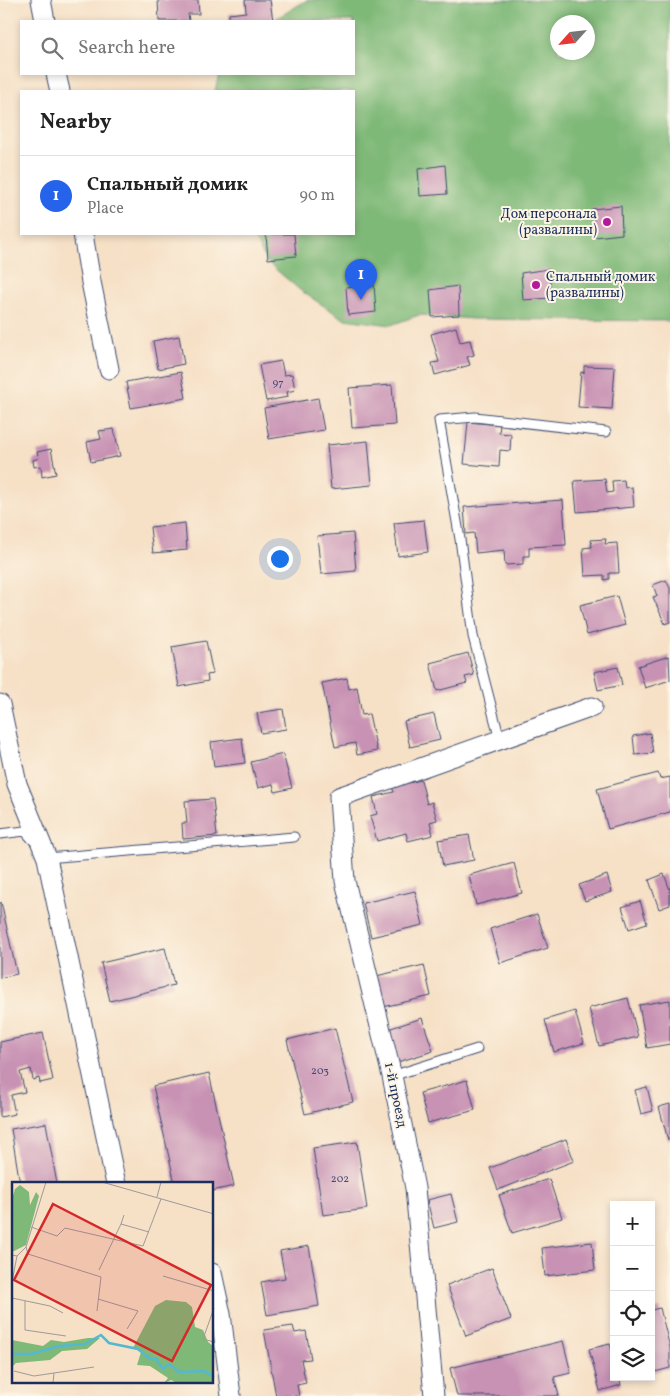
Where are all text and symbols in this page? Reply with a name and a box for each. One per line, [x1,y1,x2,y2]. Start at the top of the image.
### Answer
north arrow [550,15,595,60]
search box [20,20,355,75]
icon: search [38,34,66,62]
text: Search here [78,35,175,61]
text: Nearby [40,108,111,137]
text: Спальный домик [87,172,248,198]
text: 1 [53,185,59,207]
text: 90 m [299,185,335,207]
text: Place [87,198,124,220]
place label: Дом персонала (развалины) [501,205,597,240]
marker: Дом персонала (развалины) [601,216,613,228]
pin: 1 [345,259,377,300]
place label: Спальный домик (развалины) [546,268,656,303]
marker: Спальный домик (развалины) [530,279,542,291]
house number: 97 [272,376,284,391]
your location [267,546,293,572]
street label: 1-й проезд [379,1061,411,1130]
house number: 203 [311,1064,329,1079]
house number: 202 [331,1172,349,1187]
inset map [12,1182,214,1384]
map controls [610,1201,655,1381]
button: + [610,1201,655,1246]
button: − [610,1246,655,1291]
button: locate [610,1291,655,1336]
button: layers [610,1336,655,1381]

